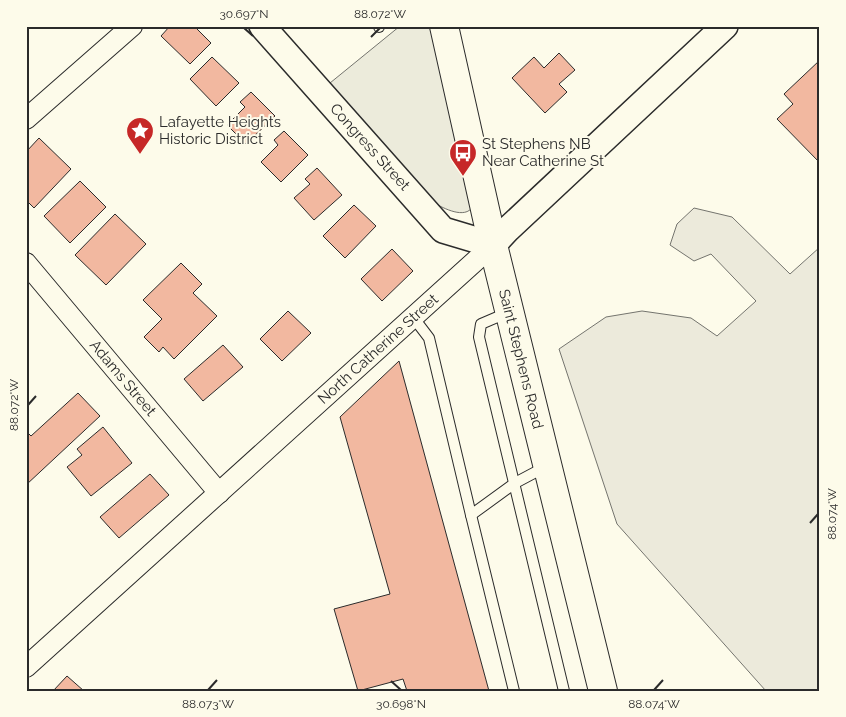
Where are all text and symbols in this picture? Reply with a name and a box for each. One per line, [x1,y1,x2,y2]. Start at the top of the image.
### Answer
text: 30.697°N [219,7,269,21]
text: 88.072°W [354,7,406,21]
street label: Congress Street [326,100,414,194]
place label: Lafayette Heights Historic District [159,113,281,148]
place icon: Lafayette Heights Historic District [125,116,155,155]
place label: St Stephens NB Near Catherine St [482,135,604,170]
bus stop icon: St Stephens NB Near Catherine St [448,138,478,177]
street label: Saint Stephens Road [495,287,547,431]
street label: North Catherine Street [314,290,442,408]
street label: Adams Street [86,336,160,420]
text: 88.072°W [7,379,21,431]
text: 88.074°W [825,488,839,540]
text: 88.073°W [182,697,234,711]
text: 30.698°N [376,697,426,711]
text: 88.074°W [628,697,680,711]

